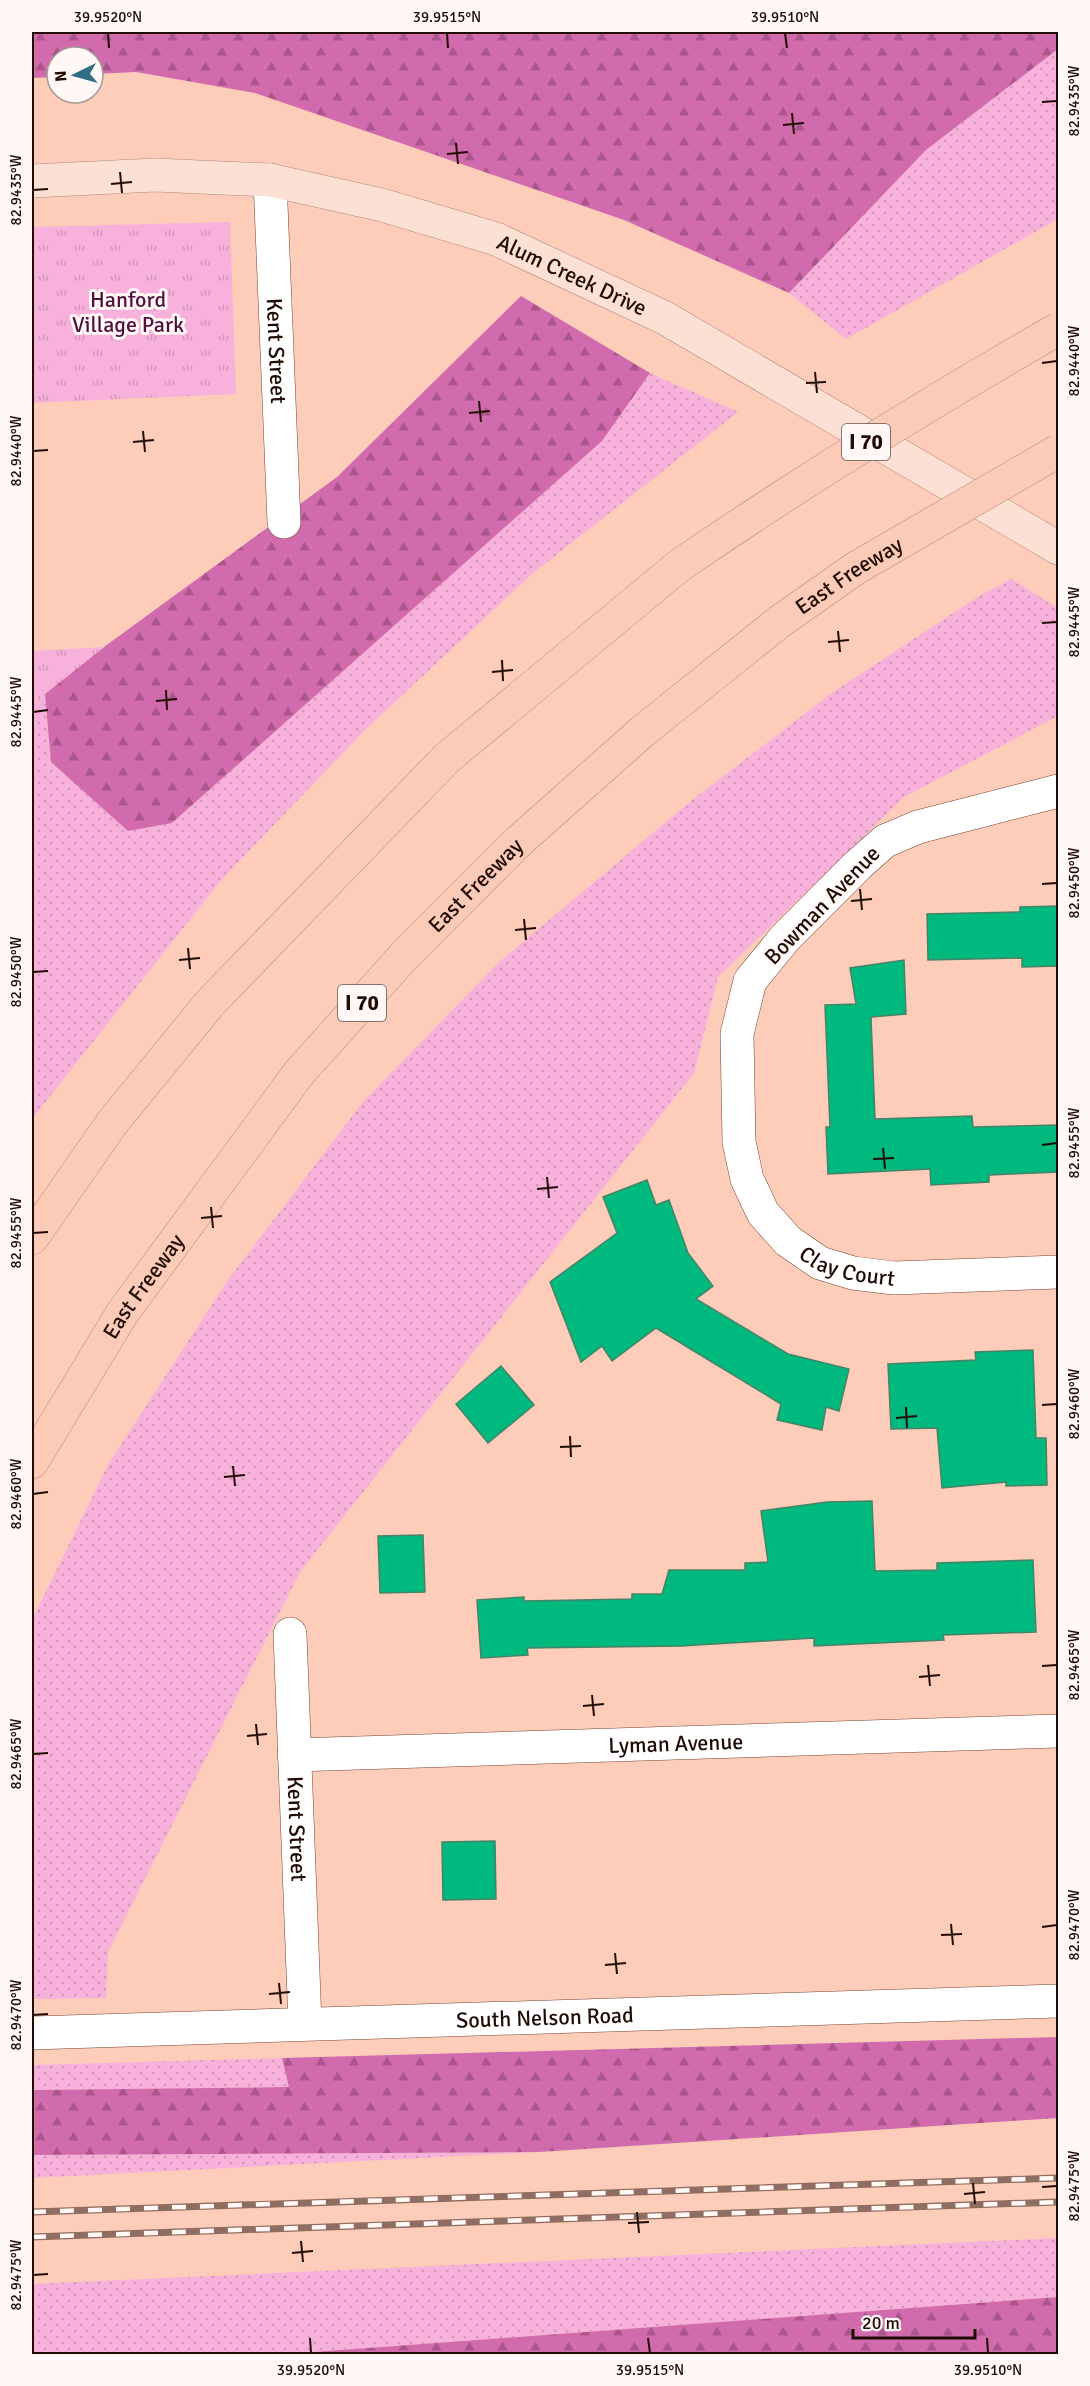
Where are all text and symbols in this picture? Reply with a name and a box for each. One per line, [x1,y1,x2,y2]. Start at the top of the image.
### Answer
text: 39.9520°N [74,8,142,26]
text: 39.9515°N [413,8,481,26]
text: 39.9510°N [751,8,819,26]
north arrow [45,45,105,105]
text: 82.9435°W [1065,65,1083,136]
text: N [51,70,72,83]
text: 82.9435°W [7,154,25,225]
street label: Alum Creek Drive [493,228,651,321]
park label: Hanford Village Park [72,286,184,338]
street label: Kent Street [261,298,293,405]
text: 82.9440°W [1065,325,1083,396]
text: 82.9440°W [7,415,25,486]
road number: I 70 [842,424,890,460]
street label: East Freeway [790,530,908,620]
text: 82.9445°W [1065,586,1083,657]
text: 82.9445°W [7,676,25,747]
street label: East Freeway [422,831,529,938]
street label: Bowman Avenue [759,840,885,970]
text: 82.9450°W [1065,847,1083,918]
text: 82.9450°W [7,936,25,1007]
road number: I 70 [338,985,386,1021]
text: 82.9455°W [1065,1107,1083,1178]
text: 82.9455°W [7,1197,25,1268]
street label: East Freeway [96,1228,190,1344]
street label: Clay Court [794,1239,897,1292]
text: 82.9460°W [1065,1368,1083,1439]
text: 82.9460°W [7,1458,25,1529]
text: 82.9465°W [1065,1629,1083,1700]
text: 82.9465°W [7,1718,25,1789]
street label: Lyman Avenue [608,1727,744,1759]
street label: Kent Street [282,1776,313,1882]
text: 82.9470°W [1065,1889,1083,1960]
text: 82.9470°W [7,1979,25,2050]
street label: South Nelson Road [455,2001,634,2033]
text: 82.9475°W [1065,2150,1083,2221]
text: 82.9475°W [7,2239,25,2310]
scale bar [853,2302,974,2340]
text: 20 m [862,2312,900,2334]
text: 39.9520°N [277,2361,345,2379]
text: 39.9515°N [616,2361,684,2379]
text: 39.9510°N [954,2361,1022,2379]

